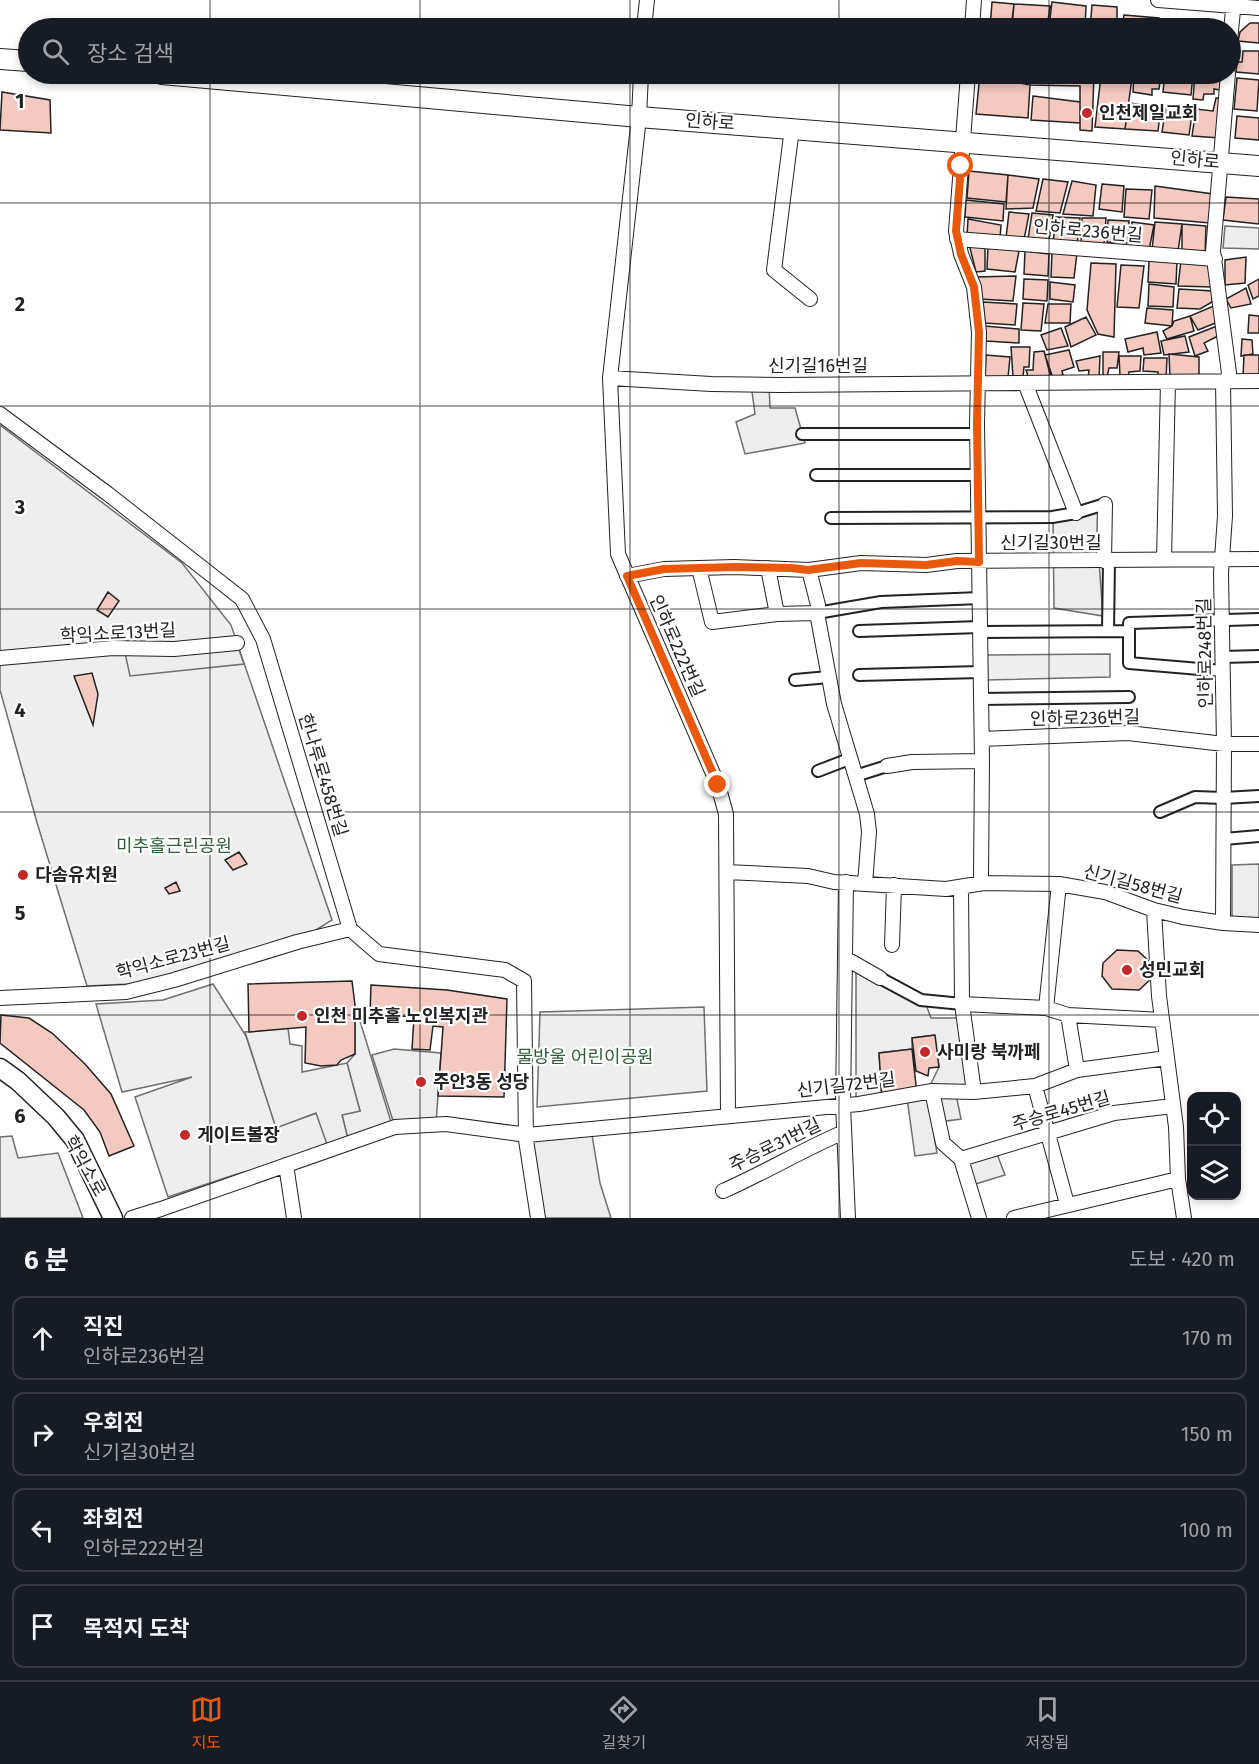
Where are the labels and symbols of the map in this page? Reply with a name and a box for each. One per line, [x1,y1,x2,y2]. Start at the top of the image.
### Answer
text: 1 [15,89,25,113]
place label: 인천제일교회 [1099,102,1198,124]
marker: 인천제일교회 [1080,106,1094,120]
street label: 인하로 [684,109,736,135]
street label: 인하로 [1169,147,1221,173]
route start [947,152,973,178]
street label: 인하로236번길 [1032,215,1144,247]
text: 2 [15,292,25,316]
street label: 신기길16번길 [768,355,868,377]
text: 3 [14,495,25,519]
street label: 신기길30번길 [1000,532,1102,554]
street label: 인하로222번길 [645,591,709,701]
street label: 인하로248번길 [1193,597,1217,709]
street label: 학익소로13번길 [59,619,177,647]
text: 4 [14,698,26,722]
street label: 인하로236번길 [1030,706,1140,730]
street label: 한나루로458번길 [294,711,352,839]
route end [704,771,730,797]
park label: 미추홀근린공원 [116,835,232,857]
street label: 신기길58번길 [1081,860,1185,908]
place label: 다솜유치원 [35,864,118,886]
marker: 다솜유치원 [16,868,30,882]
text: 5 [15,901,26,925]
street label: 학익소로23번길 [114,932,232,984]
place label: 성민교회 [1139,959,1205,981]
marker: 성민교회 [1120,963,1134,977]
place label: 인천 미추홀 노인복지관 [314,1005,489,1027]
marker: 인천 미추홀 노인복지관 [295,1009,309,1023]
place label: 사미랑 북까페 [937,1041,1041,1063]
marker: 사미랑 북까페 [918,1045,932,1059]
park label: 물방울 어린이공원 [516,1046,654,1068]
street label: 신기길72번길 [795,1068,897,1102]
place label: 주안3동 성당 [433,1071,529,1093]
marker: 주안3동 성당 [414,1075,428,1089]
street label: 주승로45번길 [1009,1086,1113,1136]
text: 6 [14,1104,26,1128]
street label: 주승로31번길 [726,1113,824,1177]
place label: 게이트볼장 [197,1124,280,1146]
marker: 게이트볼장 [178,1128,192,1142]
street label: 학익소로 [59,1132,111,1200]

